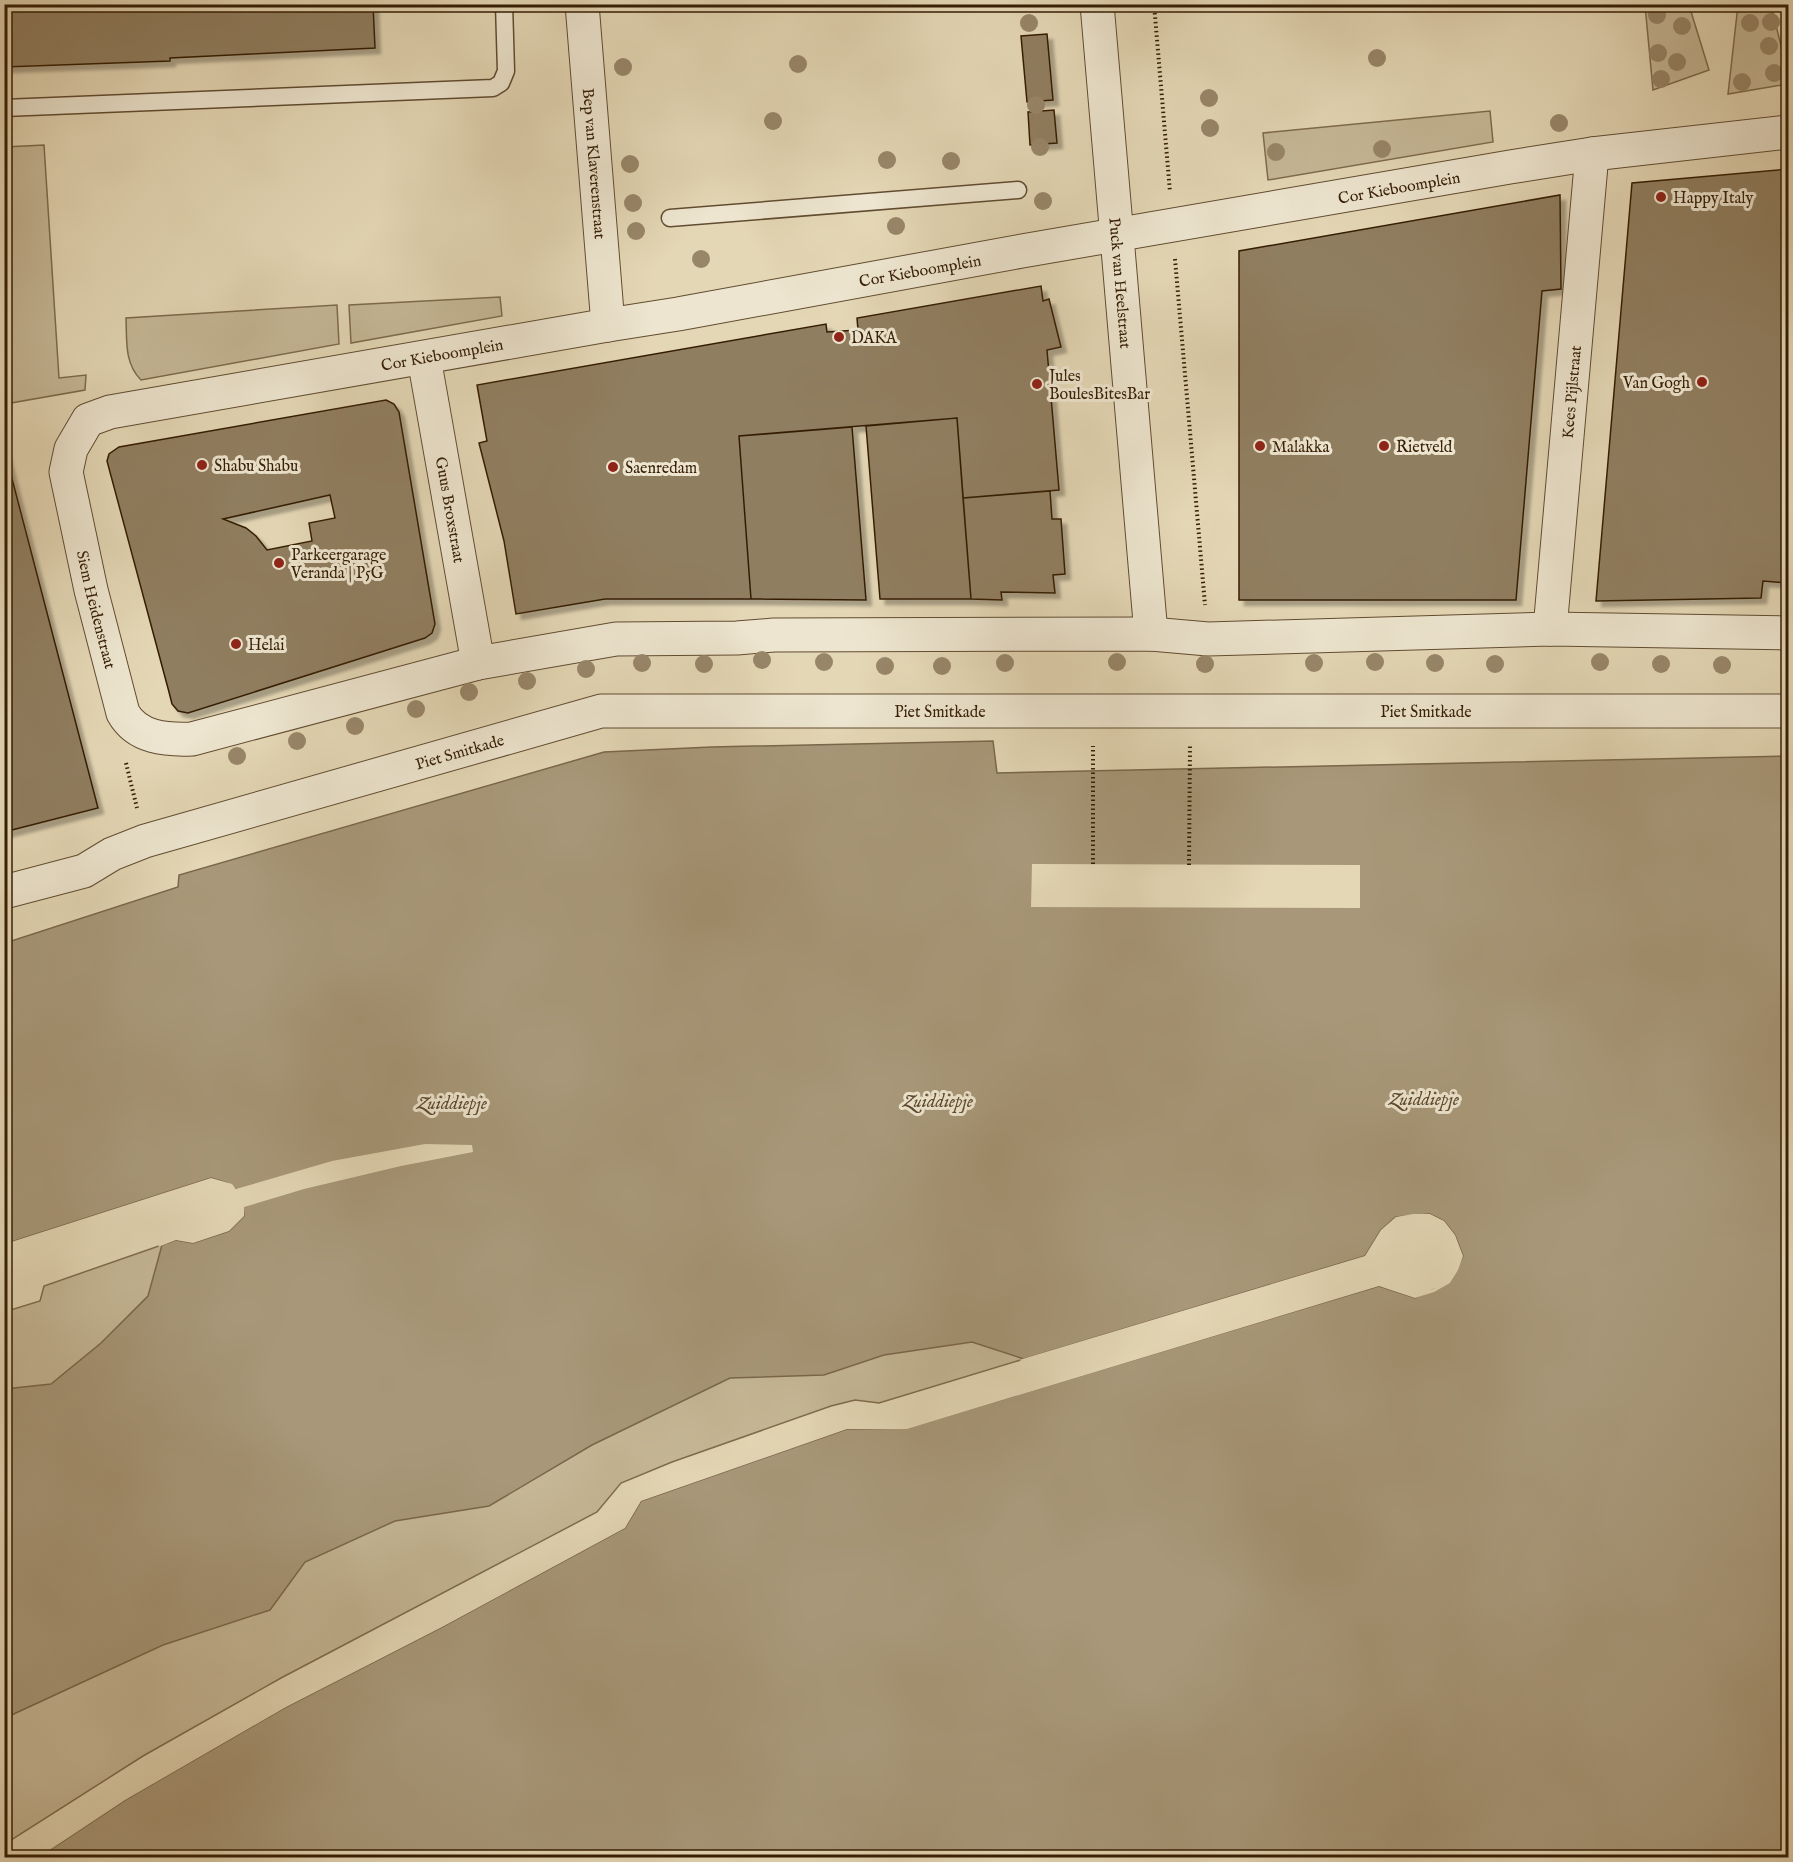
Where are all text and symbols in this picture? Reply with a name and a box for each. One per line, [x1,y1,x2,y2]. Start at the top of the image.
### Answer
street label: Bep van Klaverenstraat [577,87,609,240]
street label: Cor Kieboomplein [1337,168,1462,210]
place label: Happy Italy [1673,189,1754,209]
marker: Happy Italy [1654,190,1668,204]
street label: Puck van Heelstraat [1103,217,1135,350]
street label: Cor Kieboomplein [858,251,983,293]
place label: DAKA [851,329,898,349]
marker: DAKA [832,330,846,344]
street label: Cor Kieboomplein [380,335,505,377]
street label: Kees Pijlstraat [1559,344,1587,439]
place label: Jules BoulesBitesBar [1047,367,1150,405]
place label: Van Gogh [1622,374,1690,394]
marker: Van Gogh [1695,375,1709,389]
marker: Jules BoulesBitesBar [1030,377,1044,391]
place label: Malakka [1272,438,1329,458]
place label: Rietveld [1396,438,1453,458]
marker: Malakka [1253,439,1267,453]
marker: Rietveld [1377,439,1391,453]
street label: Guus Broxstraat [430,455,468,565]
place label: Shabu Shabu [214,457,298,477]
marker: Shabu Shabu [195,458,209,472]
place label: Saenredam [625,459,697,479]
marker: Saenredam [606,460,620,474]
place label: Parkeergarage Veranda | P5G [290,546,386,584]
street label: Siem Heidenstraat [71,549,119,672]
marker: Parkeergarage Veranda | P5G [272,556,286,570]
place label: Helai [248,636,284,656]
marker: Helai [229,637,243,651]
street label: Piet Smitkade [894,703,986,723]
street label: Piet Smitkade [1380,703,1472,723]
street label: Piet Smitkade [413,731,507,775]
water label: Zuiddiepje [1387,1089,1459,1112]
water label: Zuiddiepje [901,1091,973,1114]
water label: Zuiddiepje [415,1093,487,1116]

